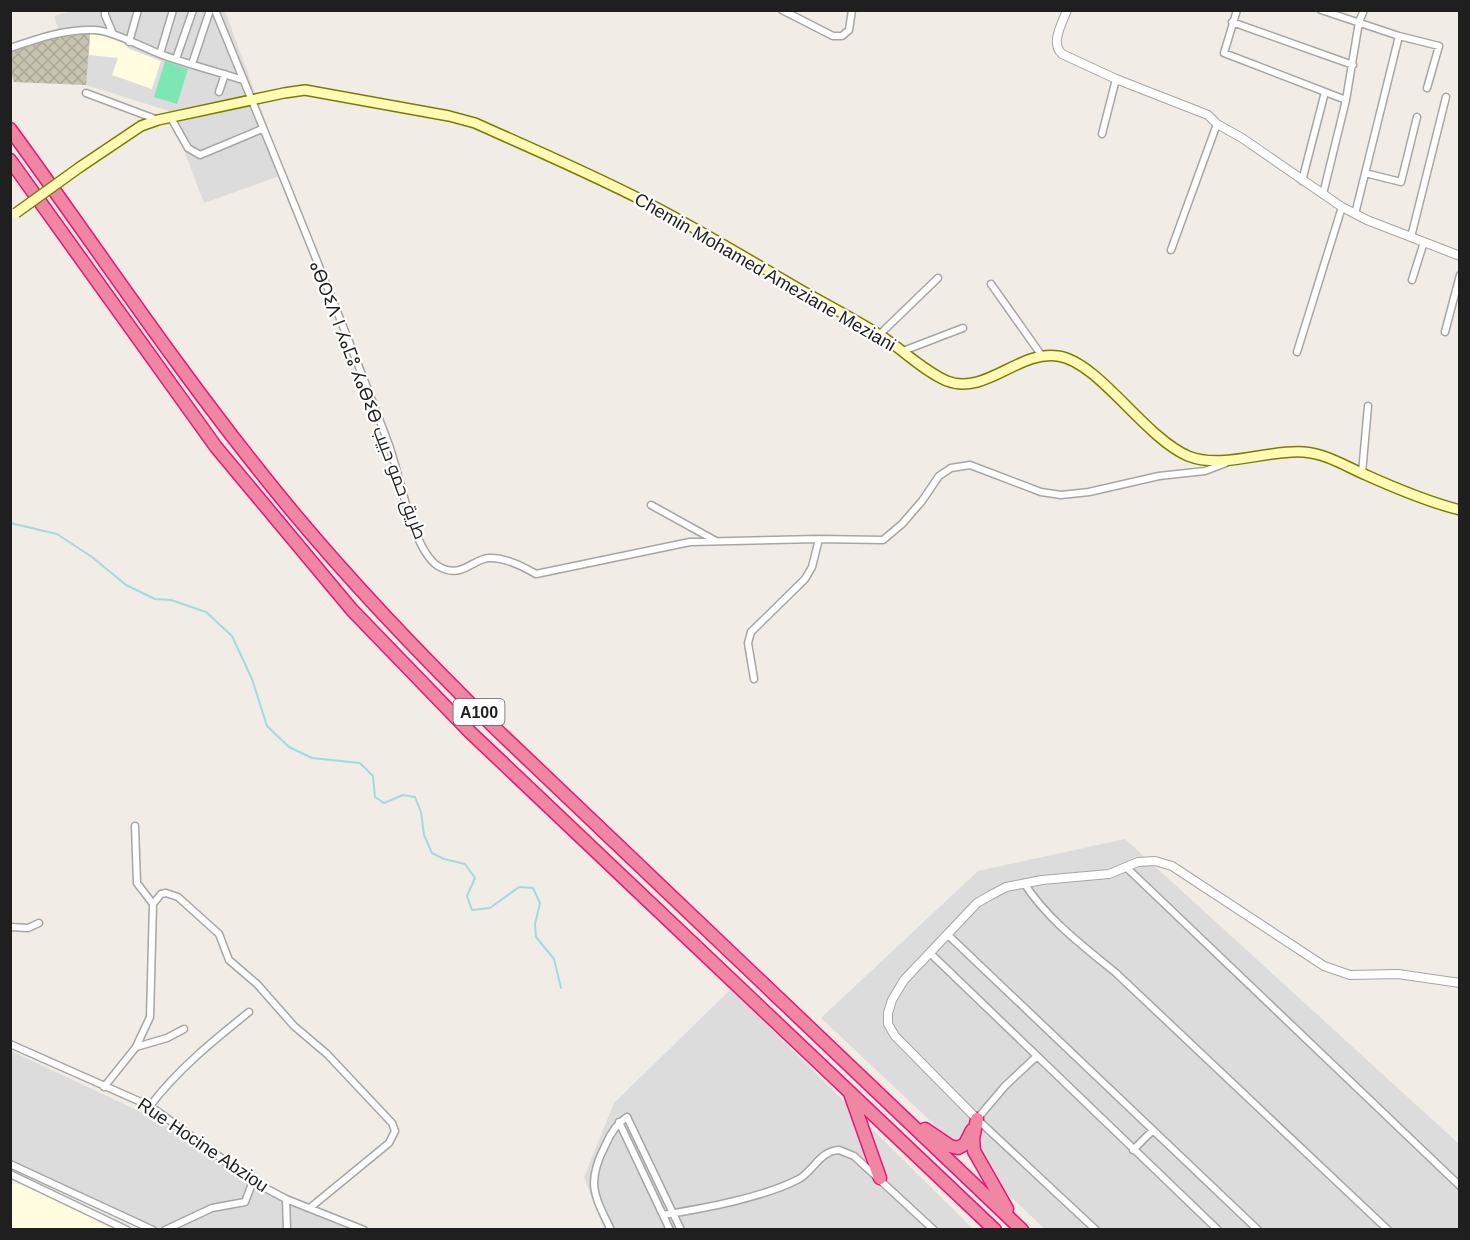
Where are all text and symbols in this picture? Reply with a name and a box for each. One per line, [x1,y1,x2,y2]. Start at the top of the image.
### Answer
street label: Chemin Mohamed Ameziane Meziani [631,189,899,355]
street label: ⴰⴱⵔⵉⴷ ⵏ ⵃⴰⵎⵓ ⵃⴰⴱⵉⴱ طريق حمو حبيب [304,258,430,543]
road number: A100 [454,699,504,725]
street label: Rue Hocine Abziou [134,1094,272,1196]

